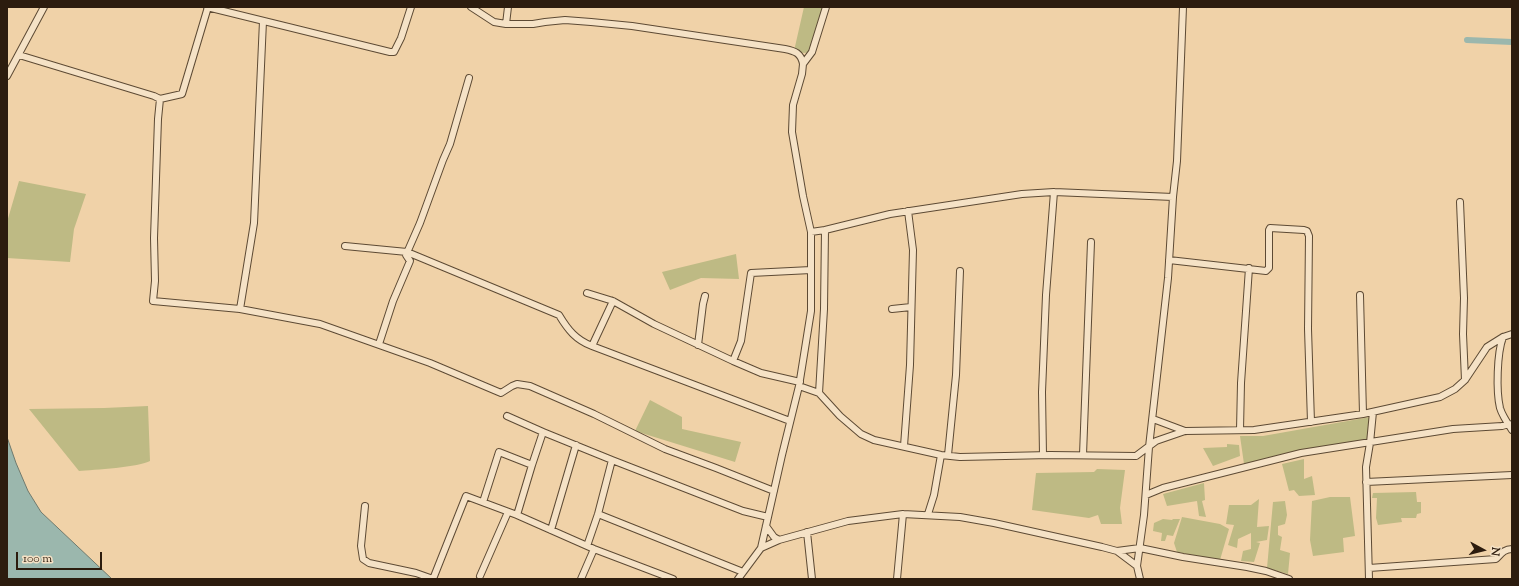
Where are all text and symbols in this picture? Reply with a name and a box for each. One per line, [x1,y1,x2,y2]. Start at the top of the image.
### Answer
north arrow [1463,530,1503,570]
scale bar [18,544,104,570]
text: N [1486,546,1503,557]
text: 100 m [23,550,52,568]

